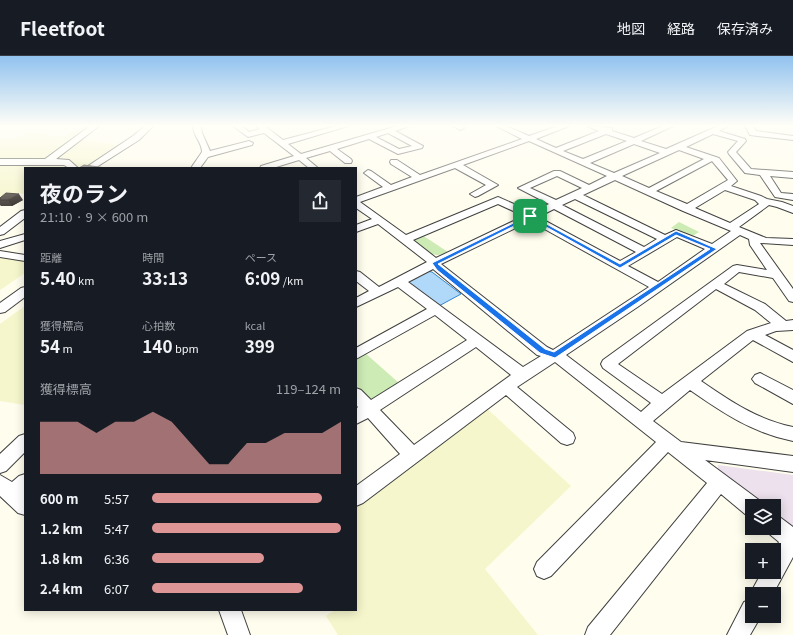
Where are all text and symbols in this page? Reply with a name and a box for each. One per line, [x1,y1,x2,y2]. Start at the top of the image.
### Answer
text: Fleetfoot [20,14,105,41]
text: 地図 [617,18,645,38]
text: 経路 [667,18,695,38]
text: 保存済み [717,18,773,38]
text: 夜のラン [40,176,128,208]
button: share [299,180,341,222]
pin [513,199,547,233]
icon: arrive [519,205,541,227]
text: 21:10 · 9 × 600 m [40,207,148,226]
text: 距離 [40,249,62,265]
text: 時間 [142,249,164,265]
text: ペース [245,249,277,265]
text: 5.40 [40,265,76,290]
text: 33:13 [142,265,188,290]
text: 6:09 [245,265,280,290]
text: km [76,272,94,288]
text: /km [280,272,303,288]
text: 獲得標高 [40,317,84,333]
text: 心拍数 [142,317,175,333]
text: kcal [245,317,265,333]
text: 54 [40,333,60,358]
text: 140 [142,333,172,358]
text: 399 [245,333,275,358]
text: m [60,340,73,356]
text: bpm [172,340,199,356]
text: 獲得標高 [40,379,92,398]
text: 119–124 m [276,379,341,398]
text: 600 m [40,489,79,508]
text: 5:57 [104,489,129,508]
map controls [745,499,781,623]
button: layers [745,499,781,535]
text: 1.2 km [40,519,83,538]
text: 5:47 [104,519,129,538]
button: + [745,543,781,579]
text: 1.8 km [40,549,83,568]
text: 6:36 [104,549,129,568]
text: 2.4 km [40,579,83,598]
text: 6:07 [104,579,129,598]
button: − [745,587,781,623]

